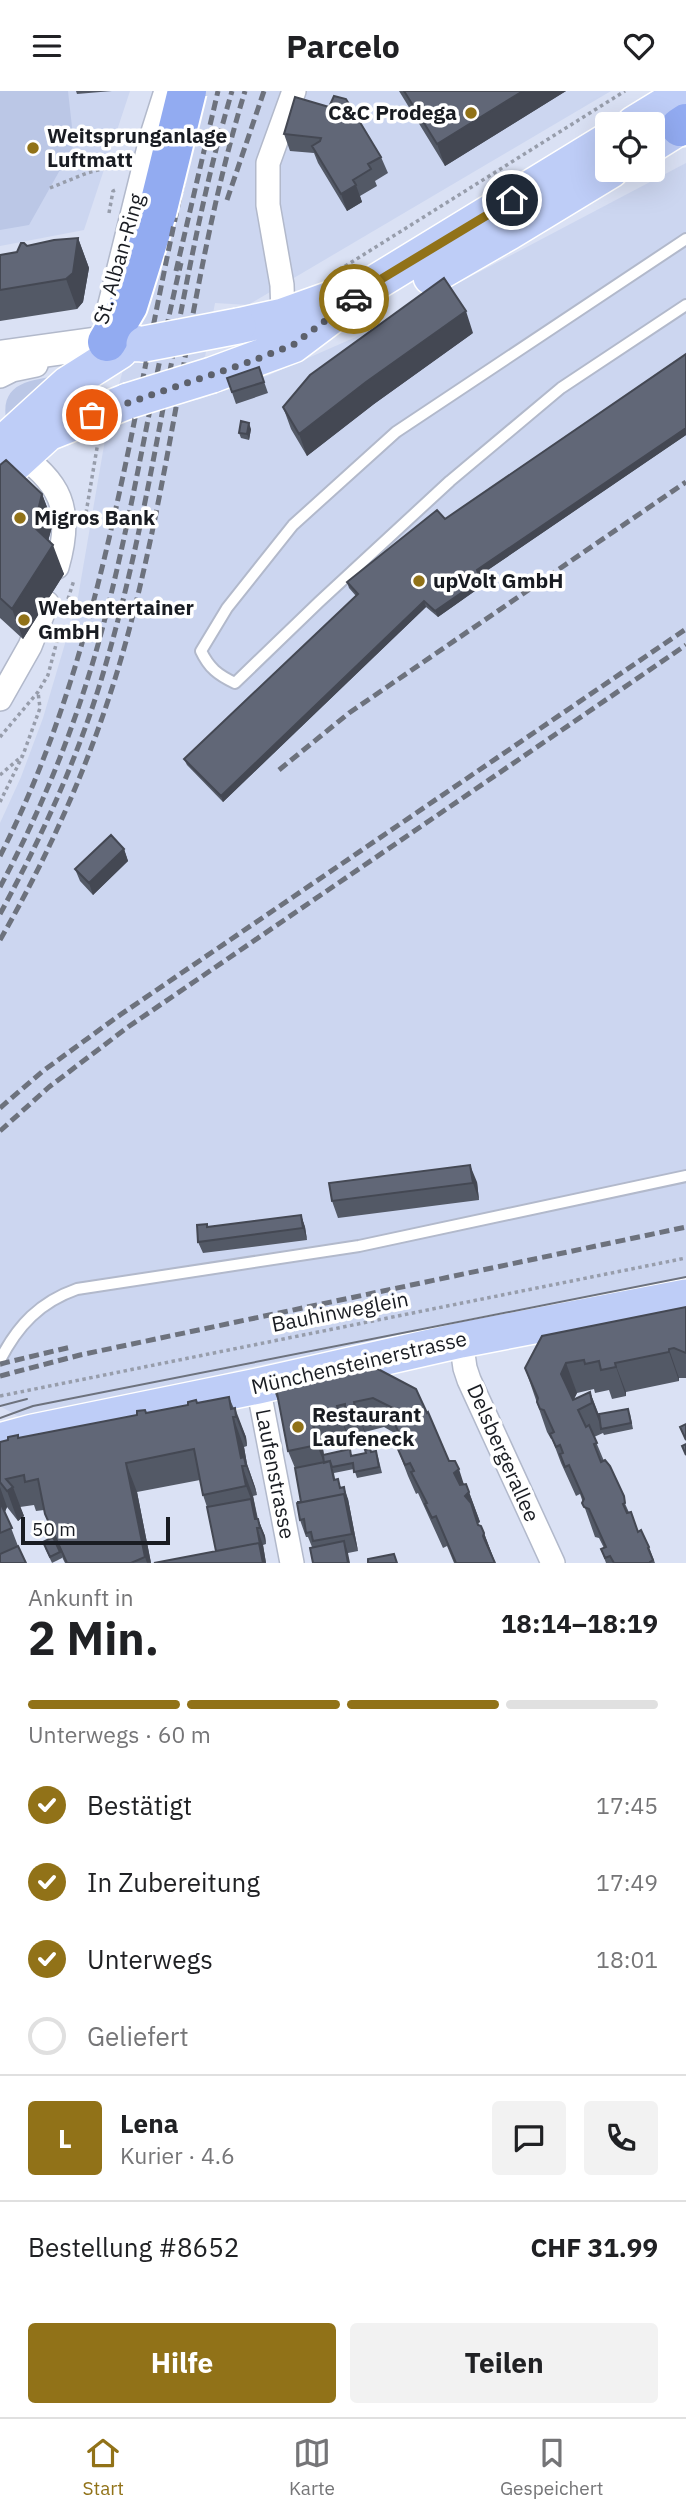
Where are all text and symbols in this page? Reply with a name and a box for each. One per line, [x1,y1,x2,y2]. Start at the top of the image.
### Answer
text: Parcelo [286,25,400,67]
icon: menu [28,27,66,65]
icon: heart [620,27,658,65]
place label: C&C Prodega [328,98,457,126]
marker: C&C Prodega [463,105,479,121]
map controls [595,112,665,182]
button: locate [595,112,665,182]
place label: Weitsprunganlage Luftmatt [47,121,227,173]
marker: Weitsprunganlage Luftmatt [25,140,41,156]
pin [482,170,542,230]
icon: home [493,181,531,219]
street label: St. Alban-Ring [86,190,150,327]
courier [319,264,389,334]
icon: car [335,280,373,318]
pin [62,385,122,445]
icon: bag [73,396,111,434]
place label: Migros Bank [34,503,156,531]
marker: Migros Bank [12,510,28,526]
place label: upVolt GmbH [433,566,563,594]
marker: upVolt GmbH [411,573,427,589]
place label: Webentertainer GmbH [38,593,194,645]
marker: Webentertainer GmbH [16,612,32,628]
street label: Bauhinweglein [269,1284,411,1338]
street label: Münchensteinerstrasse [248,1324,469,1400]
street label: Delsbergerallee [461,1379,547,1526]
place label: Restaurant Laufeneck [312,1400,421,1452]
street label: Laufenstrasse [250,1406,302,1541]
marker: Restaurant Laufeneck [290,1419,306,1435]
scale bar [21,1514,170,1546]
text: 50 m [32,1517,76,1541]
text: Ankunft in [28,1582,134,1612]
text: 18:14–18:19 [501,1606,658,1640]
text: 2 Min. [28,1608,159,1668]
text: Unterwegs · 60 m [28,1719,211,1749]
icon: check [28,1786,66,1824]
text: Bestätigt [87,1788,192,1822]
text: 17:45 [596,1790,658,1820]
icon: check [28,1863,66,1901]
text: In Zubereitung [87,1865,260,1899]
text: 17:49 [596,1867,658,1897]
icon: check [28,1940,66,1978]
text: Unterwegs [87,1942,213,1976]
text: 18:01 [596,1944,658,1974]
text: Geliefert [87,2019,189,2053]
button: chat [492,2101,566,2175]
button: phone [584,2101,658,2175]
text: Lena [120,2106,178,2140]
text: L [58,2121,72,2155]
text: Kurier · 4.6 [120,2140,235,2170]
text: Bestellung #8652 [28,2230,239,2264]
text: CHF 31.99 [530,2230,658,2264]
button: Hilfe [28,2323,336,2403]
button: Teilen [350,2323,658,2403]
tab: Start [82,2434,124,2500]
tab: Karte [289,2434,335,2500]
tab: Gespeichert [500,2434,604,2500]

